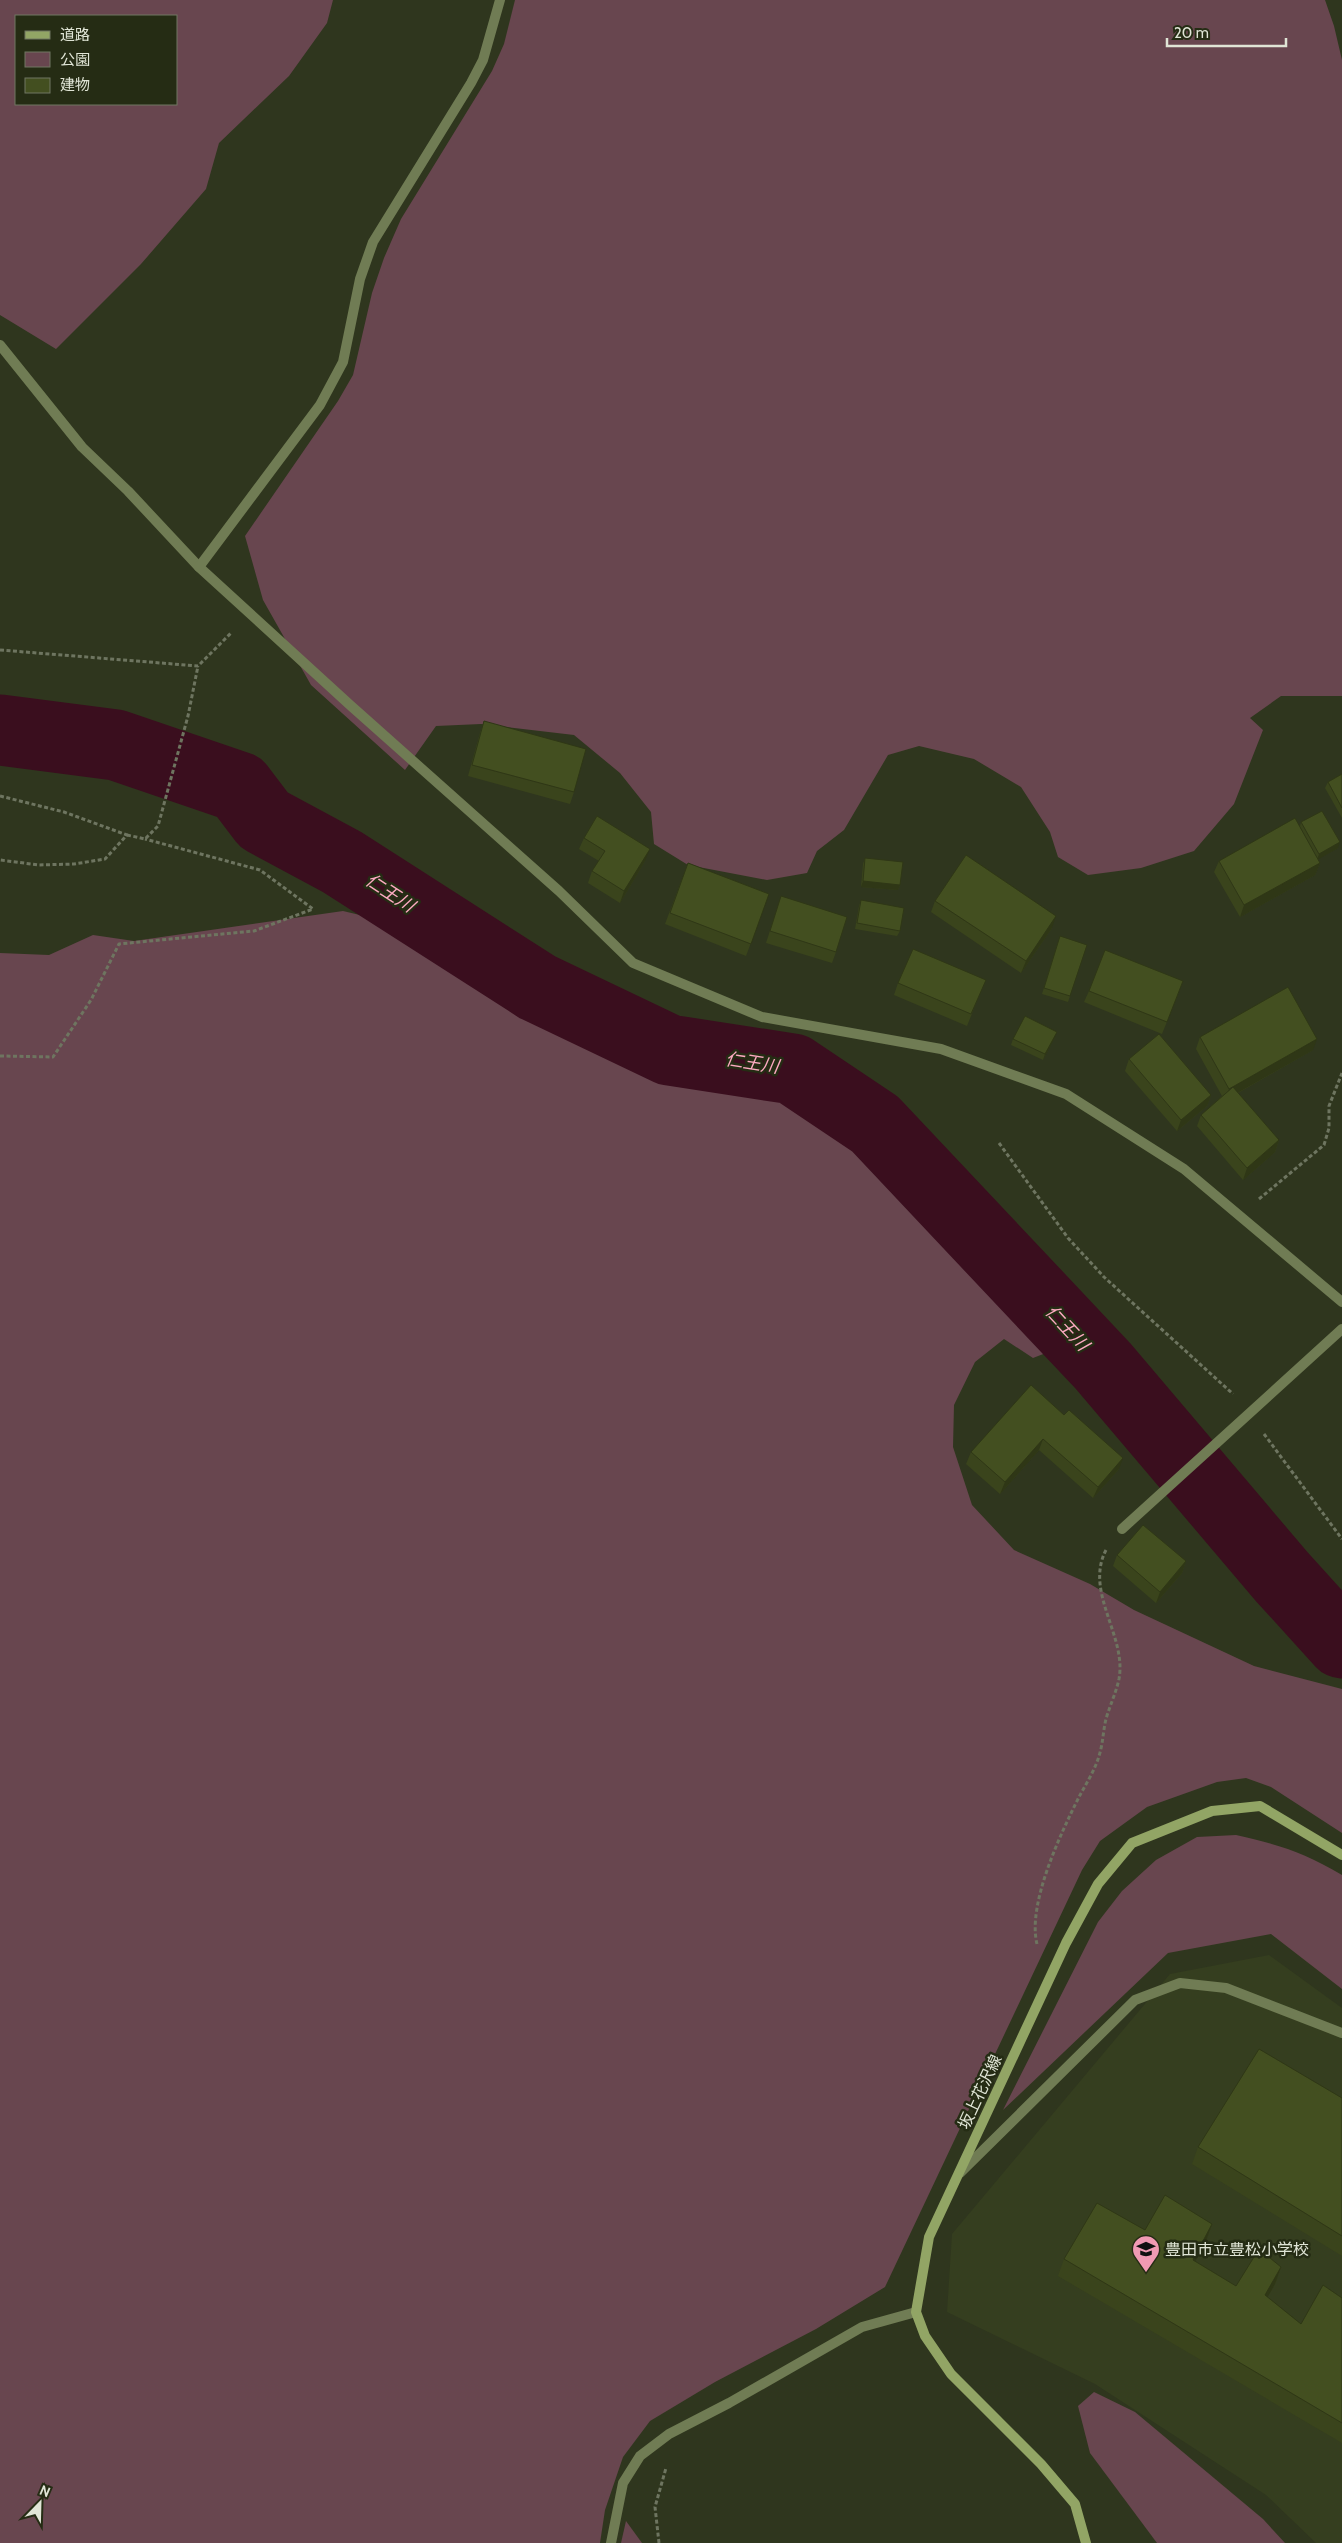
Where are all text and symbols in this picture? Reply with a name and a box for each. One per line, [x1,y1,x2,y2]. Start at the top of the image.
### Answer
legend [15,15,178,105]
scale bar [1167,15,1286,47]
text: 20 m [1174,24,1209,42]
text: 道路 [60,26,90,44]
text: 公園 [60,51,90,69]
text: 建物 [60,76,90,94]
water label: 仁王川 [361,869,420,918]
water label: 仁王川 [724,1048,782,1078]
water label: 仁王川 [1041,1301,1095,1357]
street label: 坂上花沢線 [954,2052,1006,2132]
school or university icon: 豊田市立豊松小学校 [1131,2234,1161,2273]
place label: 豊田市立豊松小学校 [1165,2240,1309,2259]
north arrow [15,2478,65,2528]
text: N [37,2481,53,2501]

